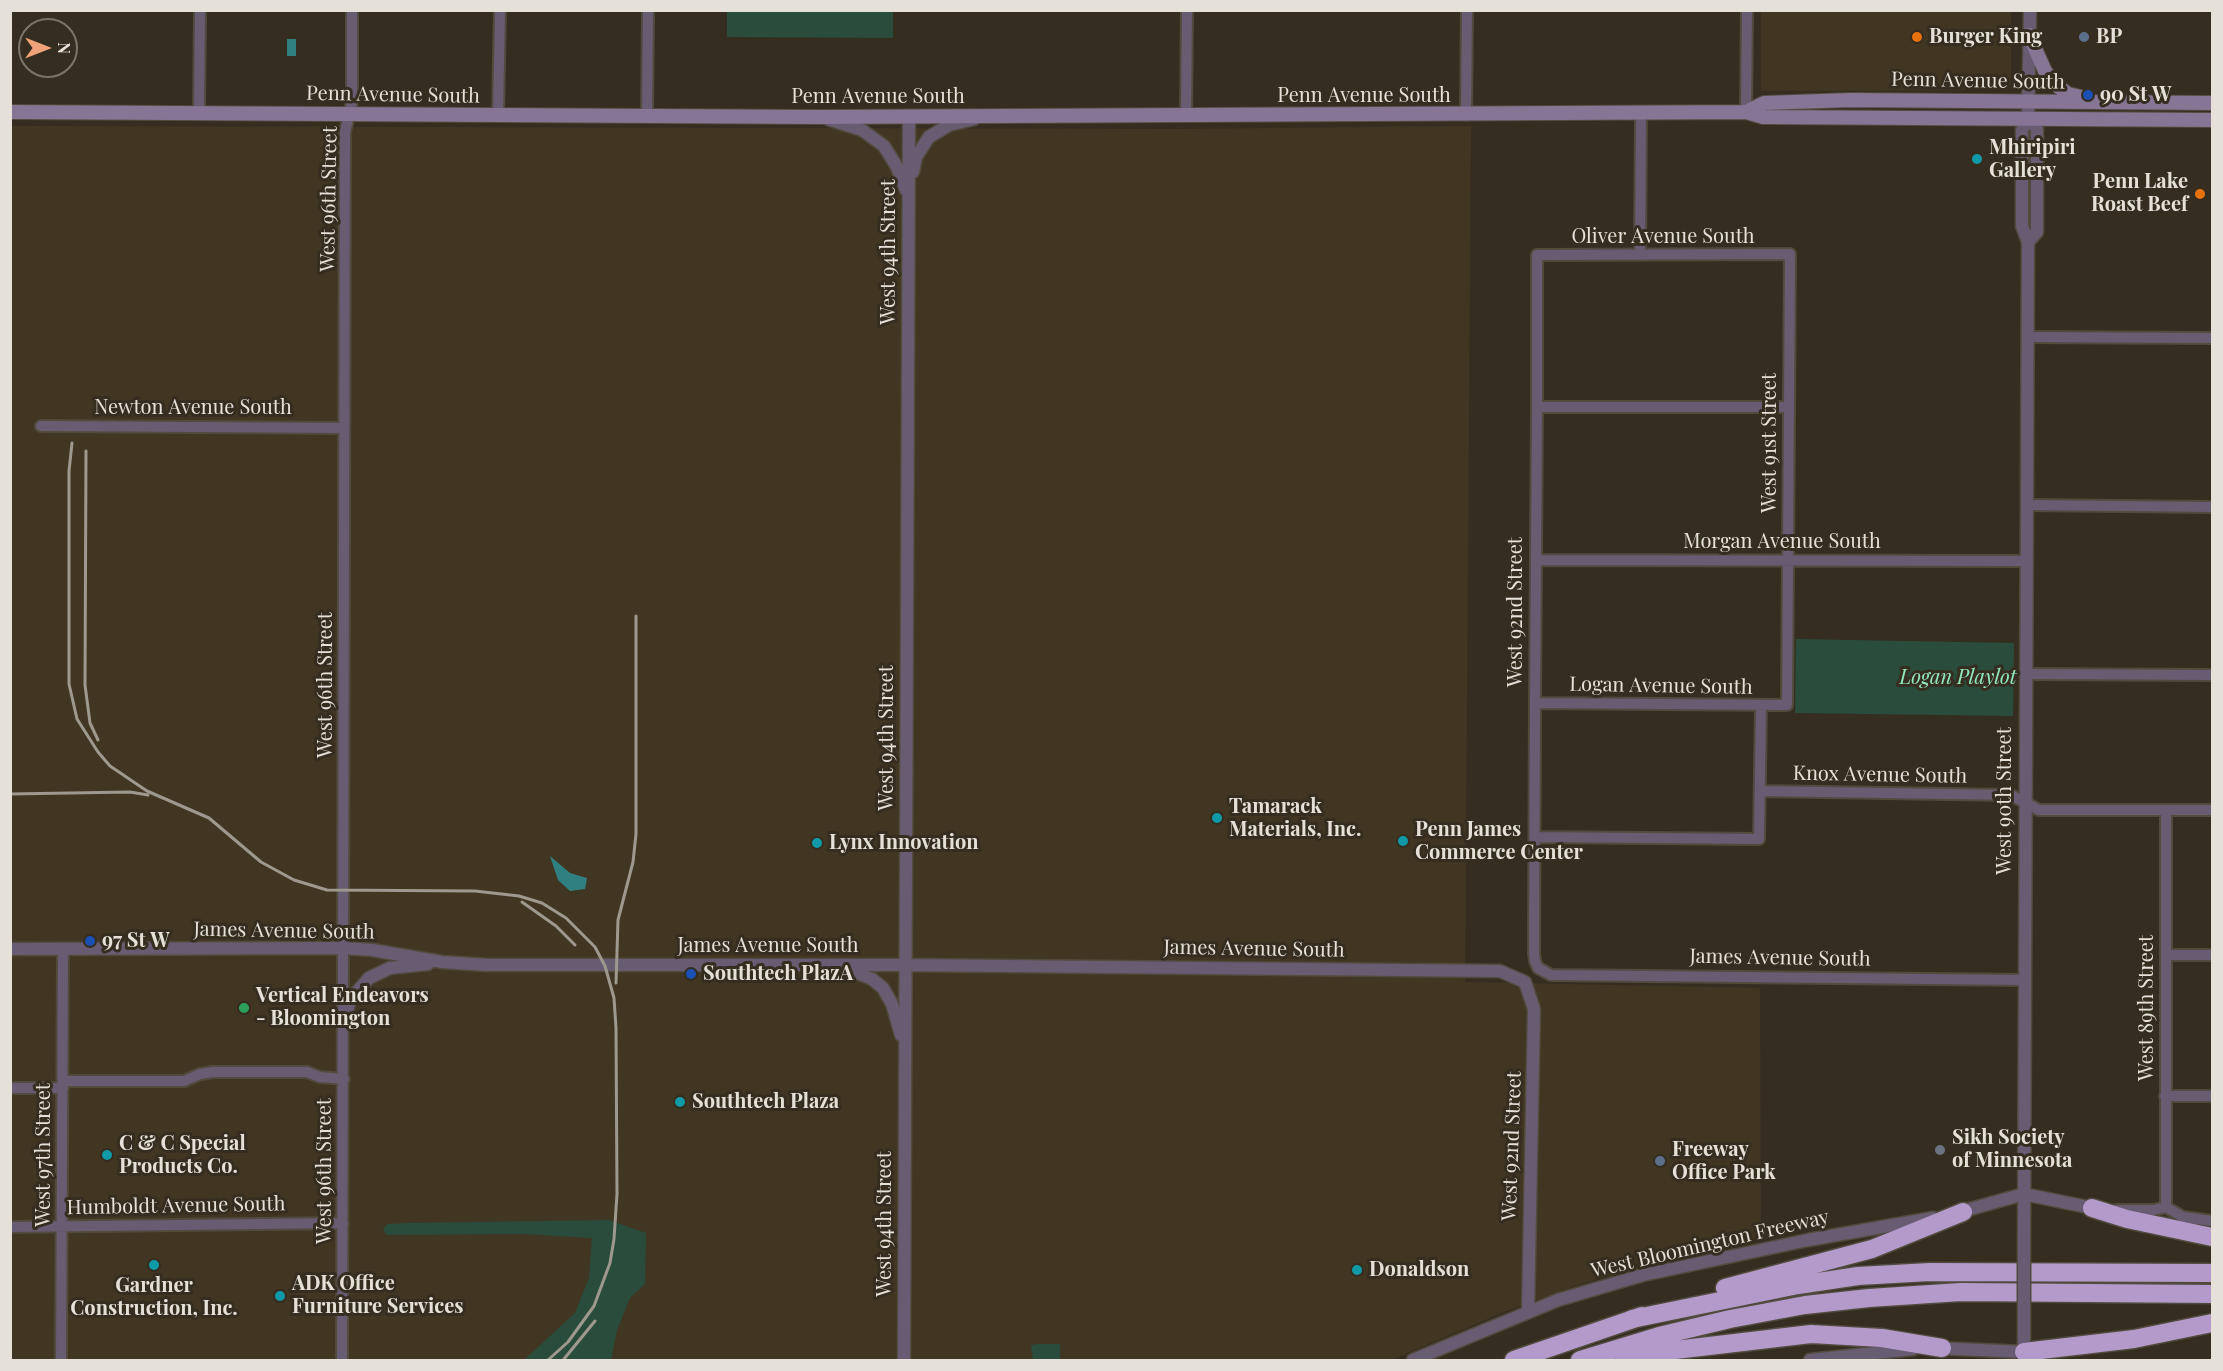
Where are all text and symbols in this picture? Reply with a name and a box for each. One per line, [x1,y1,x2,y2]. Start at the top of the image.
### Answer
north arrow [18,18,78,78]
place label: Burger King [1929,25,2042,49]
place label: BP [2096,25,2122,49]
marker: Burger King [1910,30,1924,44]
marker: BP [2077,30,2091,44]
text: N [54,42,75,54]
street label: Penn Avenue South [1891,67,2065,95]
street label: Penn Avenue South [306,81,480,109]
place label: 90 St W [2100,83,2171,107]
street label: Penn Avenue South [1277,84,1451,108]
street label: Penn Avenue South [791,85,965,109]
marker: 90 St W [2081,88,2095,102]
street label: West 96th Street [316,126,342,272]
place label: Mhiripiri Gallery [1989,136,2076,183]
marker: Mhiripiri Gallery [1970,152,1984,166]
place label: Penn Lake Roast Beef [2091,170,2188,217]
street label: West 94th Street [877,179,901,325]
marker: Penn Lake Roast Beef [2193,187,2207,201]
street label: Oliver Avenue South [1572,225,1754,249]
street label: West 91st Street [1758,373,1782,513]
street label: Newton Avenue South [94,396,292,420]
street label: Morgan Avenue South [1683,530,1881,554]
street label: West 92nd Street [1504,537,1528,687]
street label: West 96th Street [314,612,338,758]
street label: West 94th Street [875,665,899,811]
park label: Logan Playlot [1900,666,2016,690]
street label: Logan Avenue South [1569,672,1753,700]
street label: West 90th Street [1993,727,2017,875]
street label: Knox Avenue South [1793,761,1967,789]
place label: Tamarack Materials, Inc. [1229,795,1361,842]
marker: Tamarack Materials, Inc. [1210,811,1224,825]
place label: Penn James Commerce Center [1415,818,1583,865]
place label: Lynx Innovation [829,831,979,855]
marker: Penn James Commerce Center [1396,834,1410,848]
marker: Lynx Innovation [810,836,824,850]
street label: James Avenue South [193,917,375,945]
place label: 97 St W [102,929,170,953]
marker: 97 St W [83,934,97,948]
street label: James Avenue South [677,934,859,958]
street label: James Avenue South [1163,935,1345,963]
street label: West 89th Street [2135,935,2159,1081]
street label: James Avenue South [1689,944,1871,972]
place label: Southtech PlazA [703,962,853,986]
marker: Southtech PlazA [684,967,698,981]
place label: Vertical Endeavors - Bloomington [256,984,429,1031]
marker: Vertical Endeavors - Bloomington [237,1001,251,1015]
street label: West 92nd Street [1497,1071,1527,1221]
street label: West 97th Street [32,1083,56,1227]
place label: Southtech Plaza [692,1090,839,1114]
marker: Southtech Plaza [673,1095,687,1109]
street label: West 96th Street [313,1098,337,1244]
place label: Sikh Society of Minnesota [1952,1126,2072,1173]
place label: C & C Special Products Co. [119,1132,246,1179]
place label: Freeway Office Park [1672,1138,1776,1185]
marker: Sikh Society of Minnesota [1933,1143,1947,1157]
marker: C & C Special Products Co. [100,1148,114,1162]
street label: West 94th Street [873,1151,897,1297]
marker: Freeway Office Park [1653,1154,1667,1168]
street label: Humboldt Avenue South [66,1192,286,1220]
street label: West Bloomington Freeway [1589,1205,1831,1283]
marker: Gardner Construction, Inc. [147,1258,161,1272]
place label: Donaldson [1369,1258,1469,1282]
marker: Donaldson [1350,1263,1364,1277]
place label: ADK Office Furniture Services [292,1272,464,1319]
place label: Gardner Construction, Inc. [70,1274,238,1321]
marker: ADK Office Furniture Services [273,1289,287,1303]

